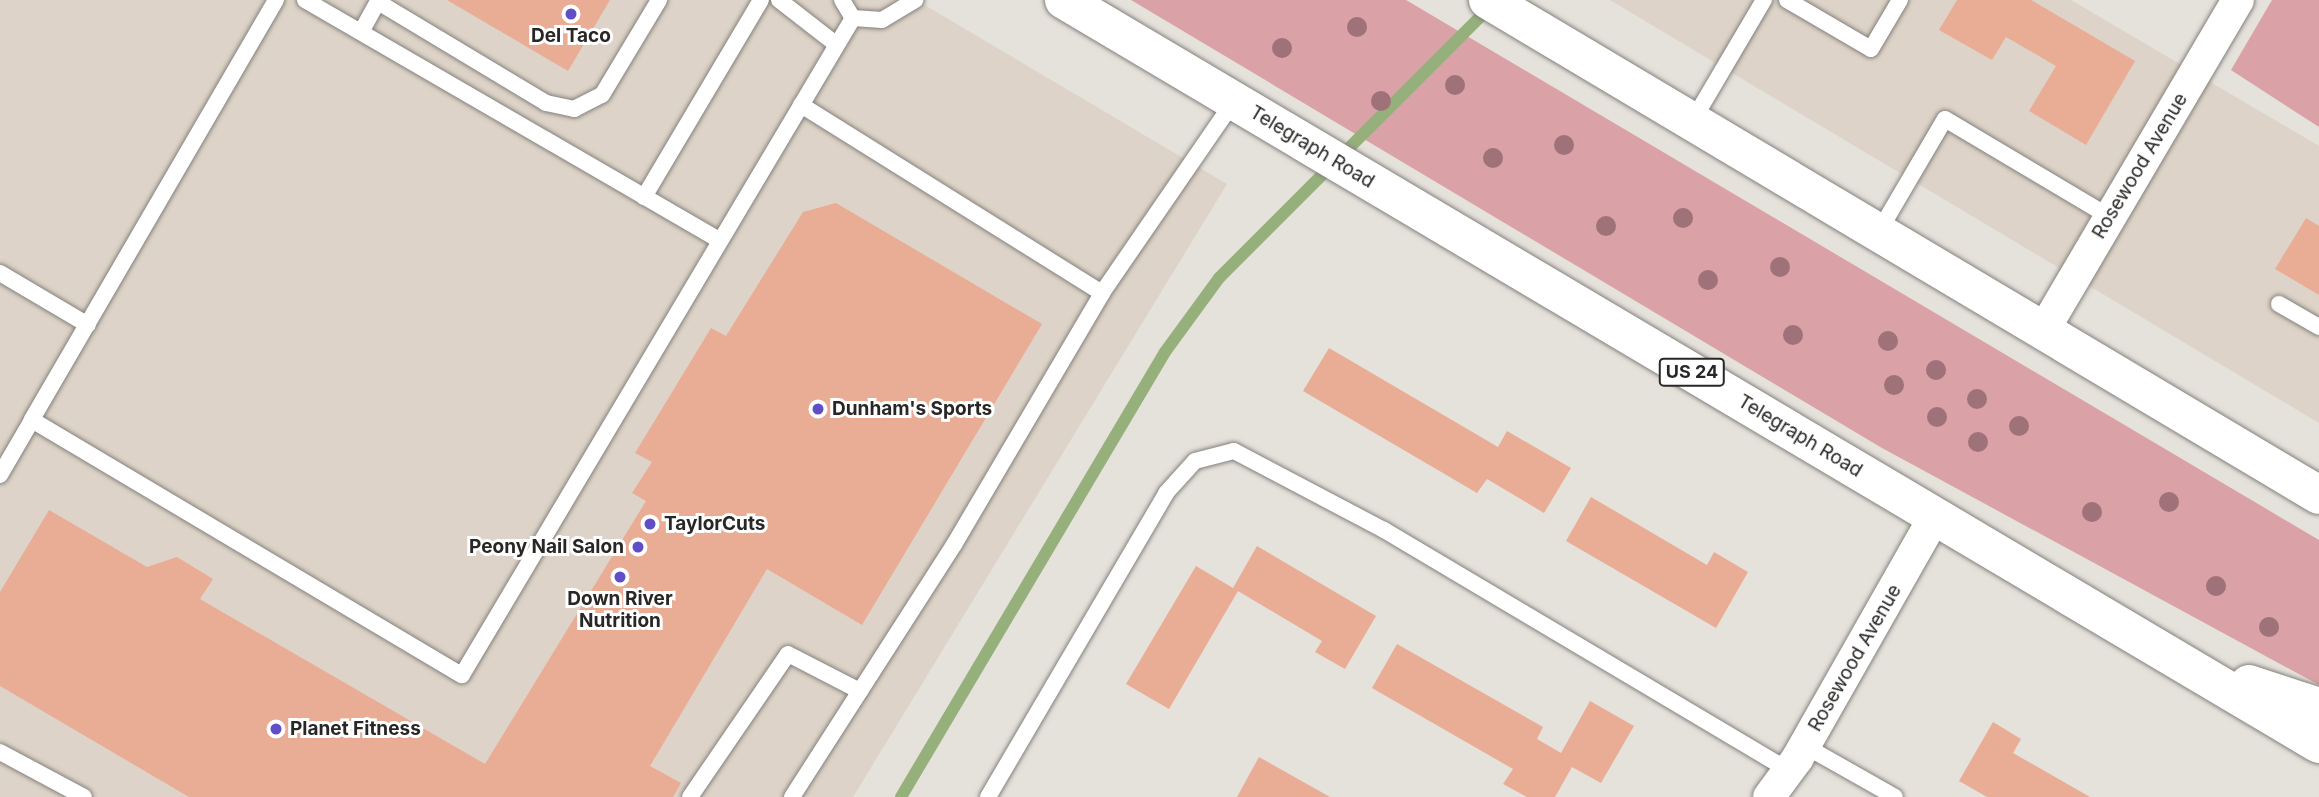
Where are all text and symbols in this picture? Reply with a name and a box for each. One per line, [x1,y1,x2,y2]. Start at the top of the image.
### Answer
marker: Del Taco [563,6,579,22]
place label: Del Taco [531,25,611,47]
street label: Rosewood Avenue [2088,89,2192,243]
street label: Telegraph Road [1246,101,1378,193]
road number: US 24 [1659,358,1725,386]
street label: Telegraph Road [1734,390,1866,482]
place label: Dunham's Sports [832,398,992,420]
marker: Dunham's Sports [810,401,826,417]
place label: TaylorCuts [664,513,765,535]
marker: TaylorCuts [642,516,658,532]
place label: Peony Nail Salon [469,536,624,558]
marker: Peony Nail Salon [630,539,646,555]
marker: Down River Nutrition [612,569,628,585]
street label: Rosewood Avenue [1804,581,1906,735]
place label: Down River Nutrition [567,588,673,632]
place label: Planet Fitness [290,718,421,740]
marker: Planet Fitness [268,721,284,737]

